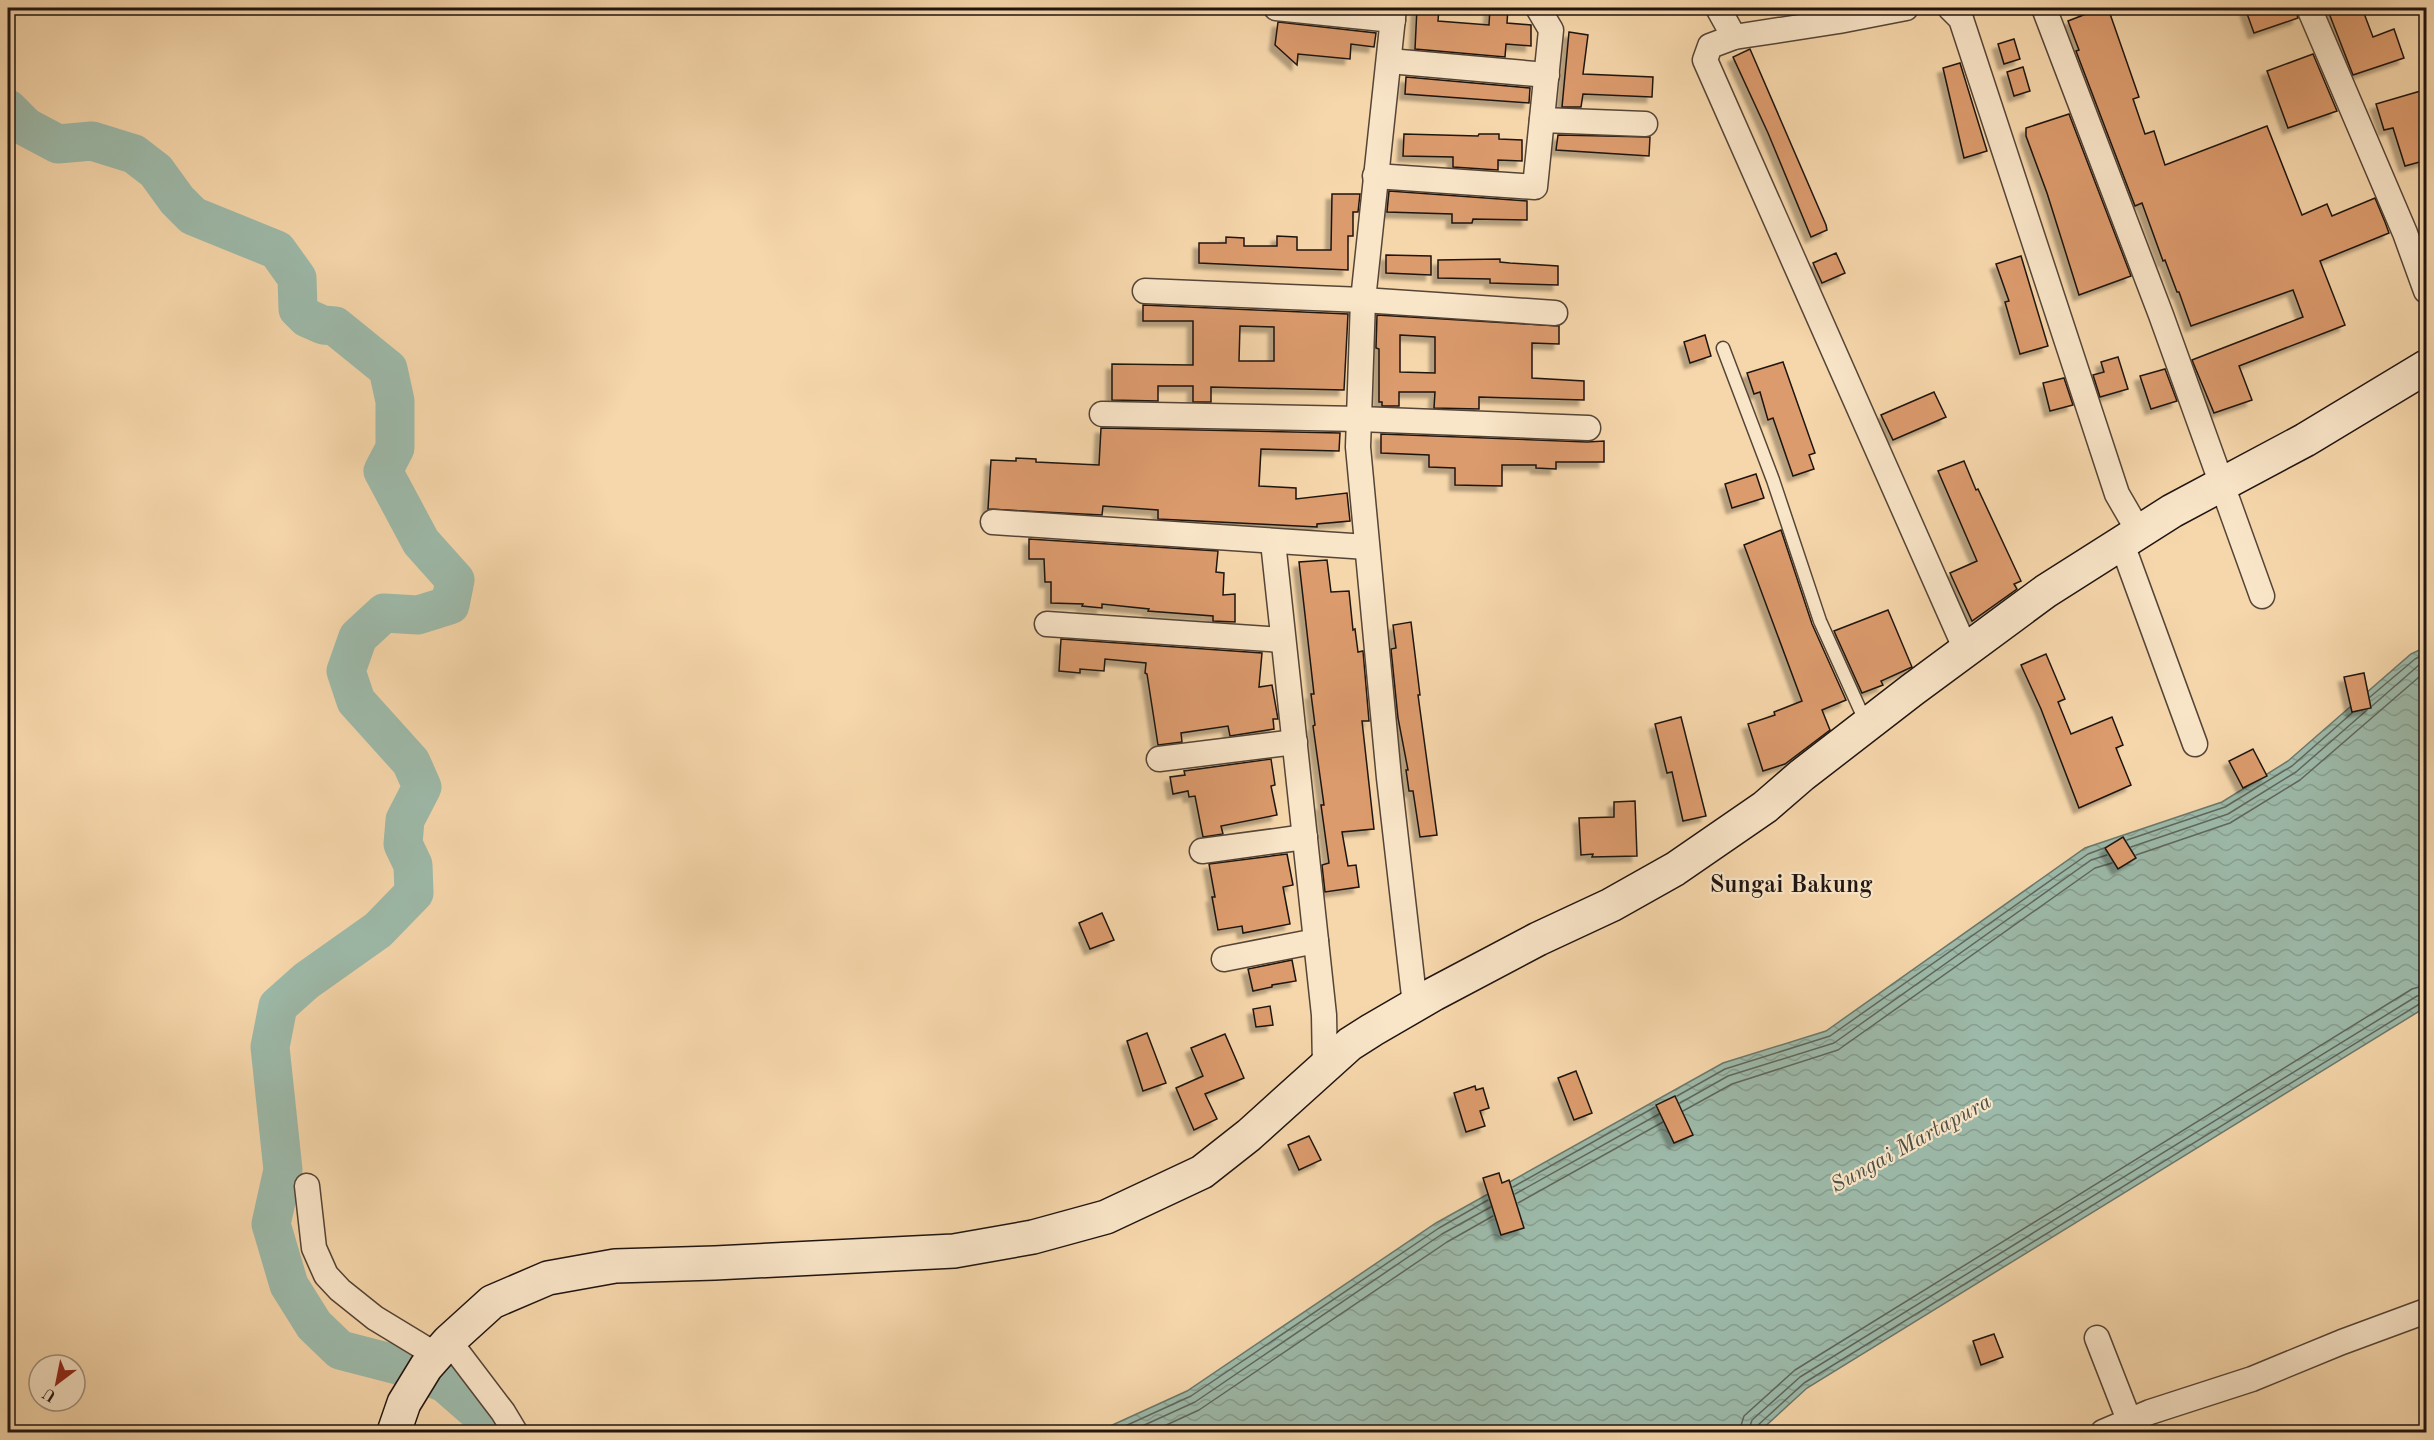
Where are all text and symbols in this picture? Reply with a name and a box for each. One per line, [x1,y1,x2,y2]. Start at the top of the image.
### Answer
district label: Sungai Bakung [1709,874,1873,898]
water label: Sungai Martapura [1827,1091,1995,1197]
north arrow [27,1353,87,1413]
text: U [40,1384,60,1404]

